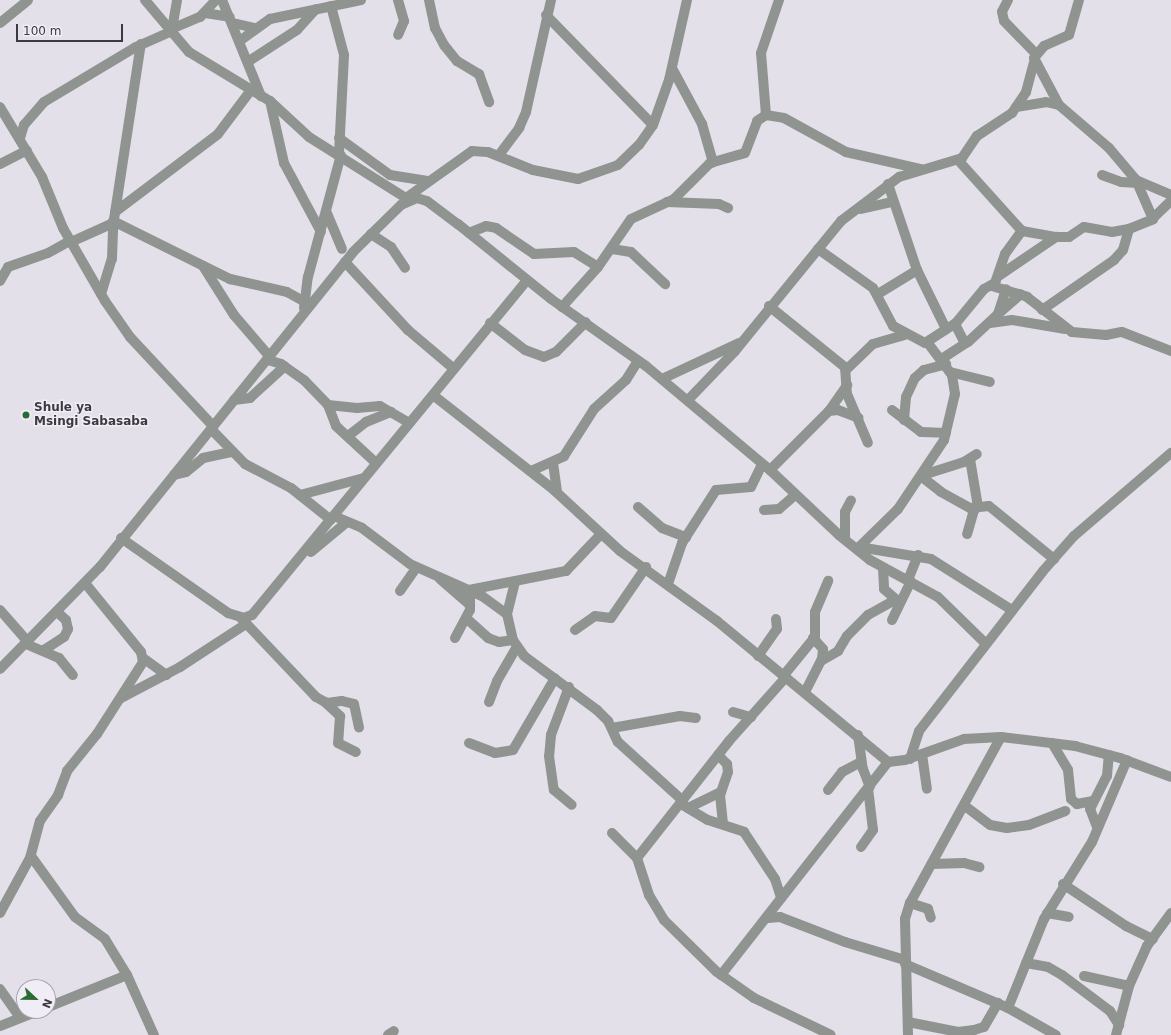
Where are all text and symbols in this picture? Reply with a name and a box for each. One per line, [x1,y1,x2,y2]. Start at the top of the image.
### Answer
scale bar [18,16,125,42]
text: 100 m [23,24,61,38]
place label: Shule ya Msingi Sabasaba [34,401,148,429]
marker: Shule ya Msingi Sabasaba [21,410,31,420]
north arrow [16,979,56,1019]
text: N [39,997,54,1010]

